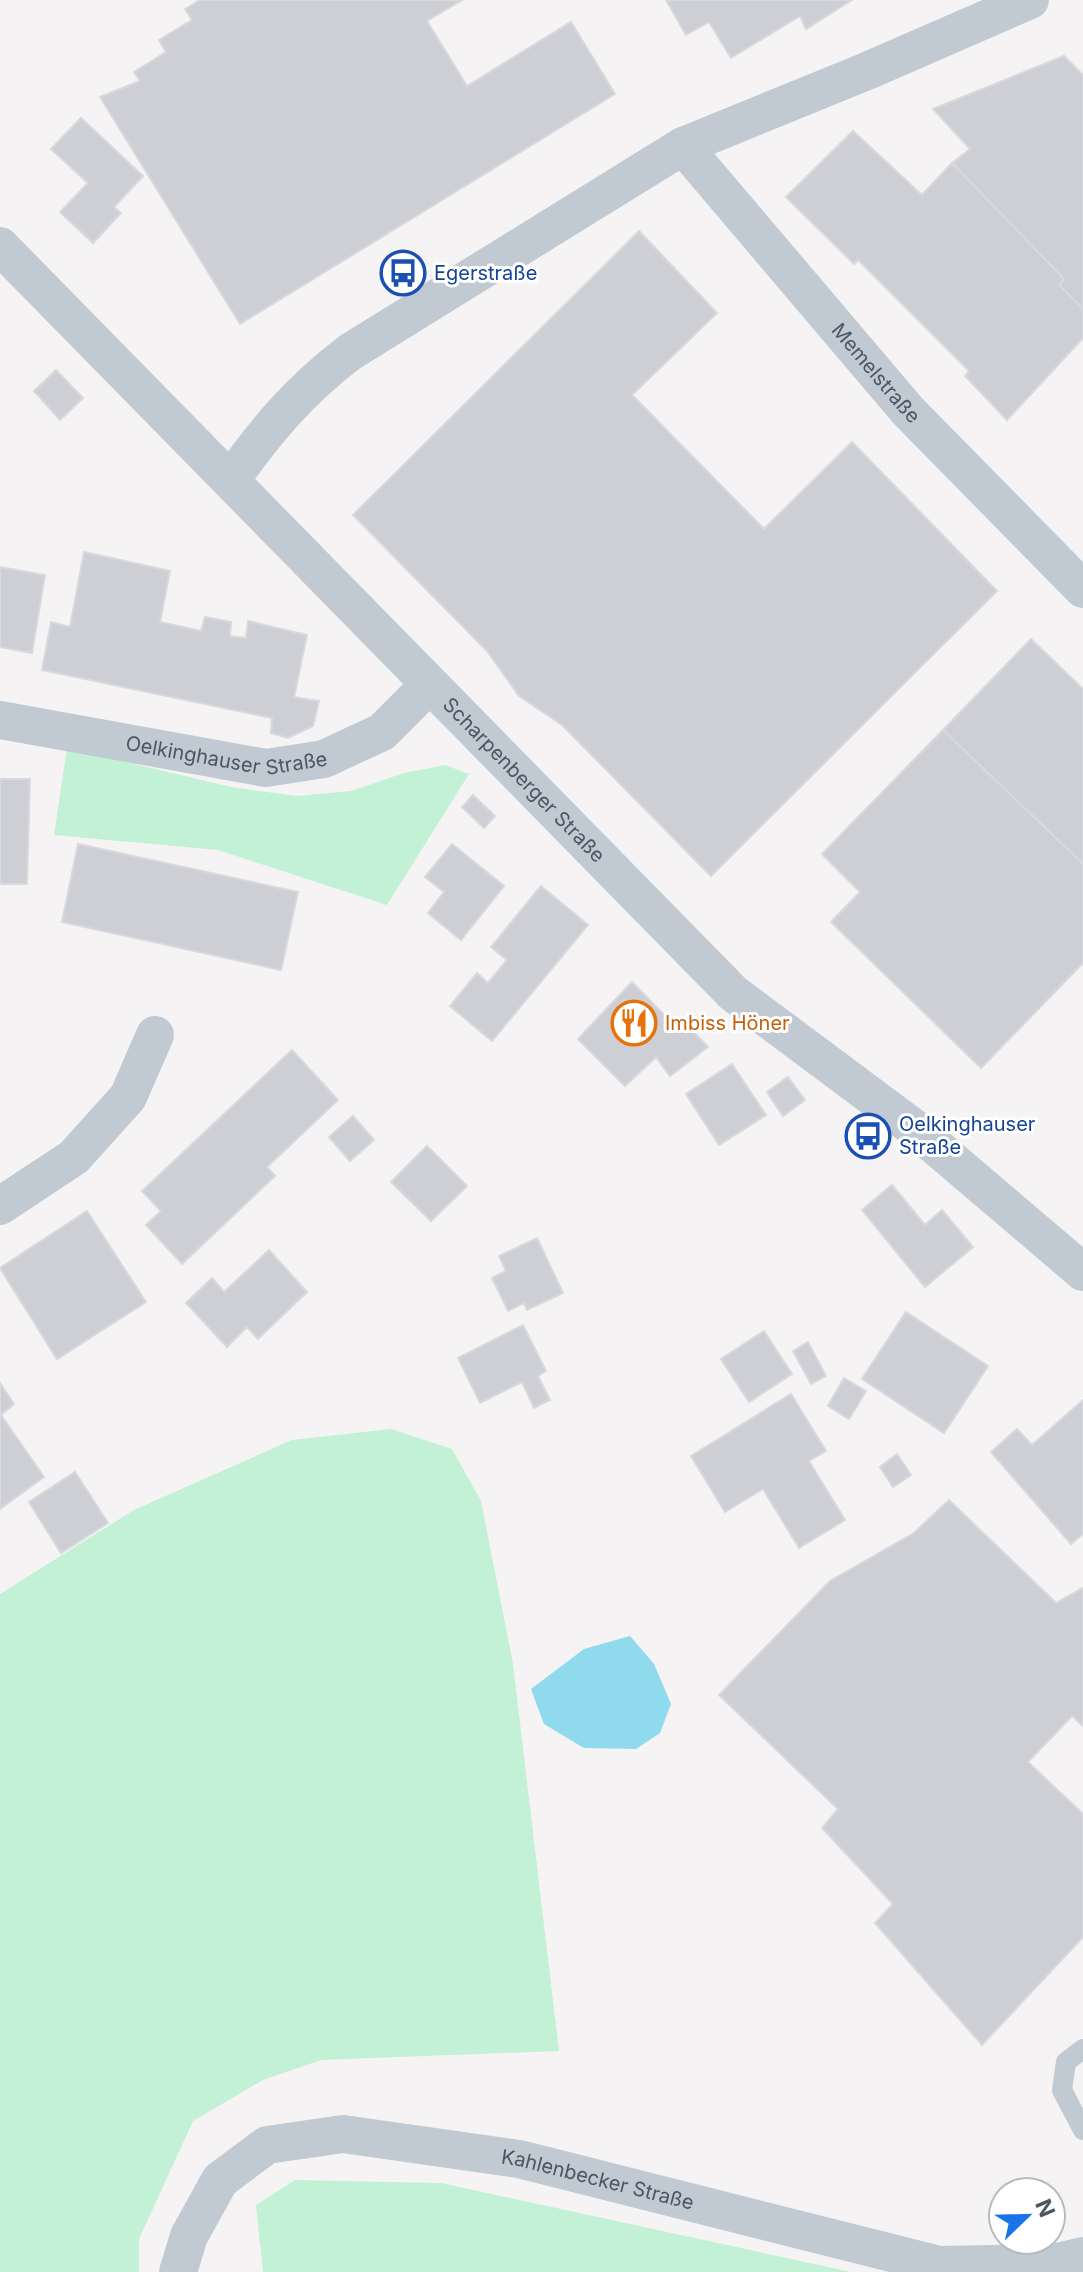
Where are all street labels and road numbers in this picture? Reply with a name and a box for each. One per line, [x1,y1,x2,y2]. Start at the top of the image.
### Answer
street label: Memelstraße [827,318,925,428]
street label: Scharpenberger Straße [438,693,610,867]
street label: Oelkinghauser Straße [124,731,329,780]
street label: Kahlenbecker Straße [500,2145,697,2215]

